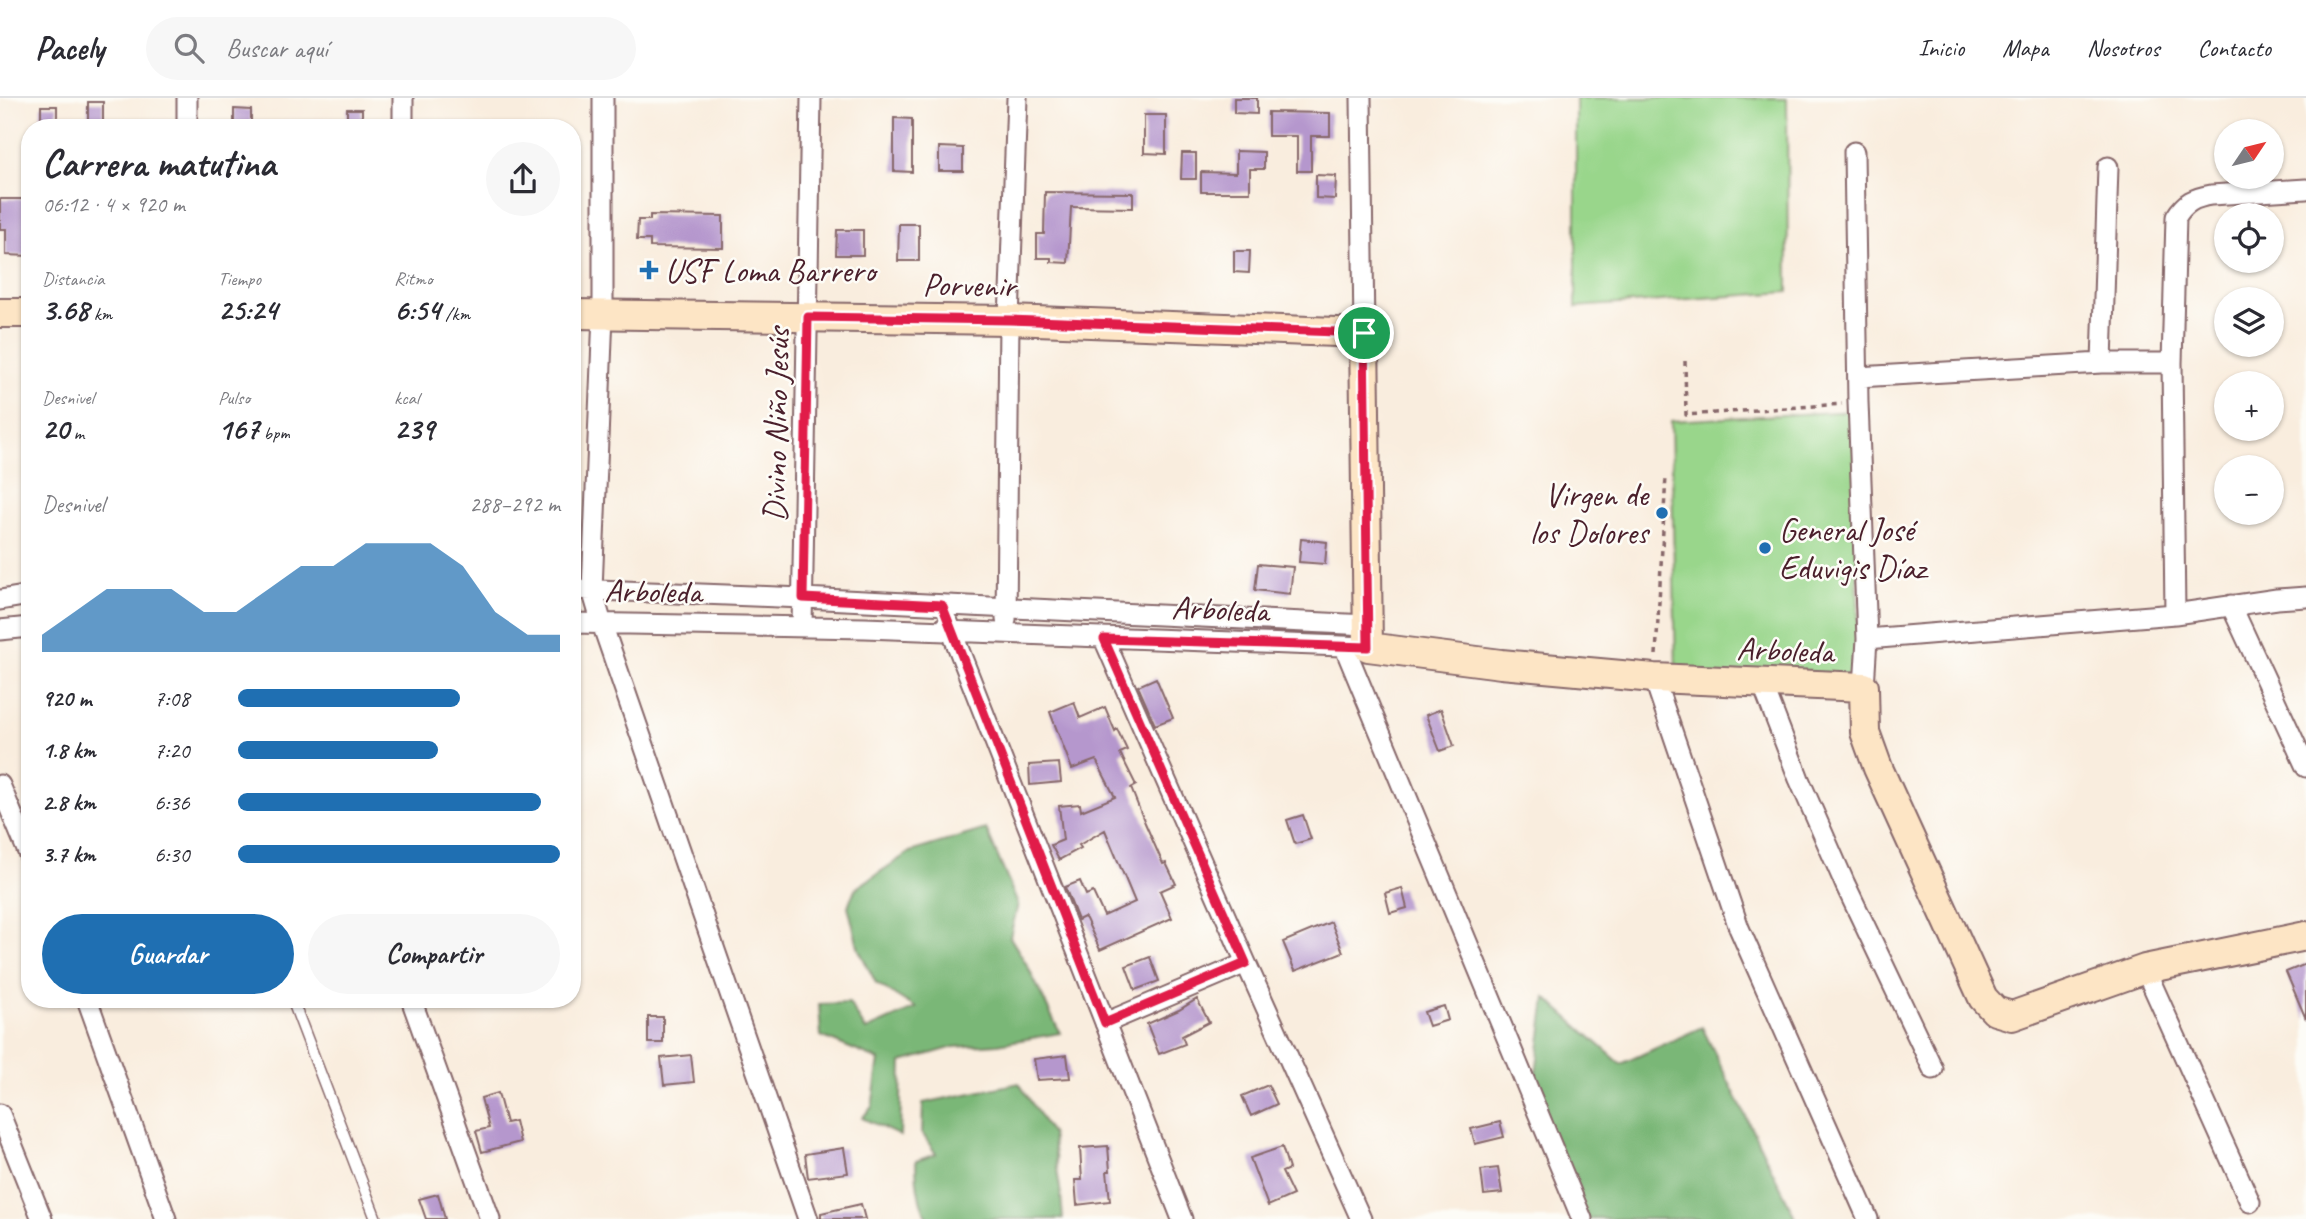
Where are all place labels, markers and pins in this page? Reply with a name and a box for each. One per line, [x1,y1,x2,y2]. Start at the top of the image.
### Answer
place label: USF Loma Barrero [665,250,878,292]
marker: USF Loma Barrero [639,260,659,280]
pin [1334,303,1394,363]
place label: Virgen de los Dolores [1530,474,1651,554]
marker: Virgen de los Dolores [1654,505,1670,521]
place label: General José Eduvigis Díaz [1779,509,1929,589]
marker: General José Eduvigis Díaz [1757,540,1773,556]

